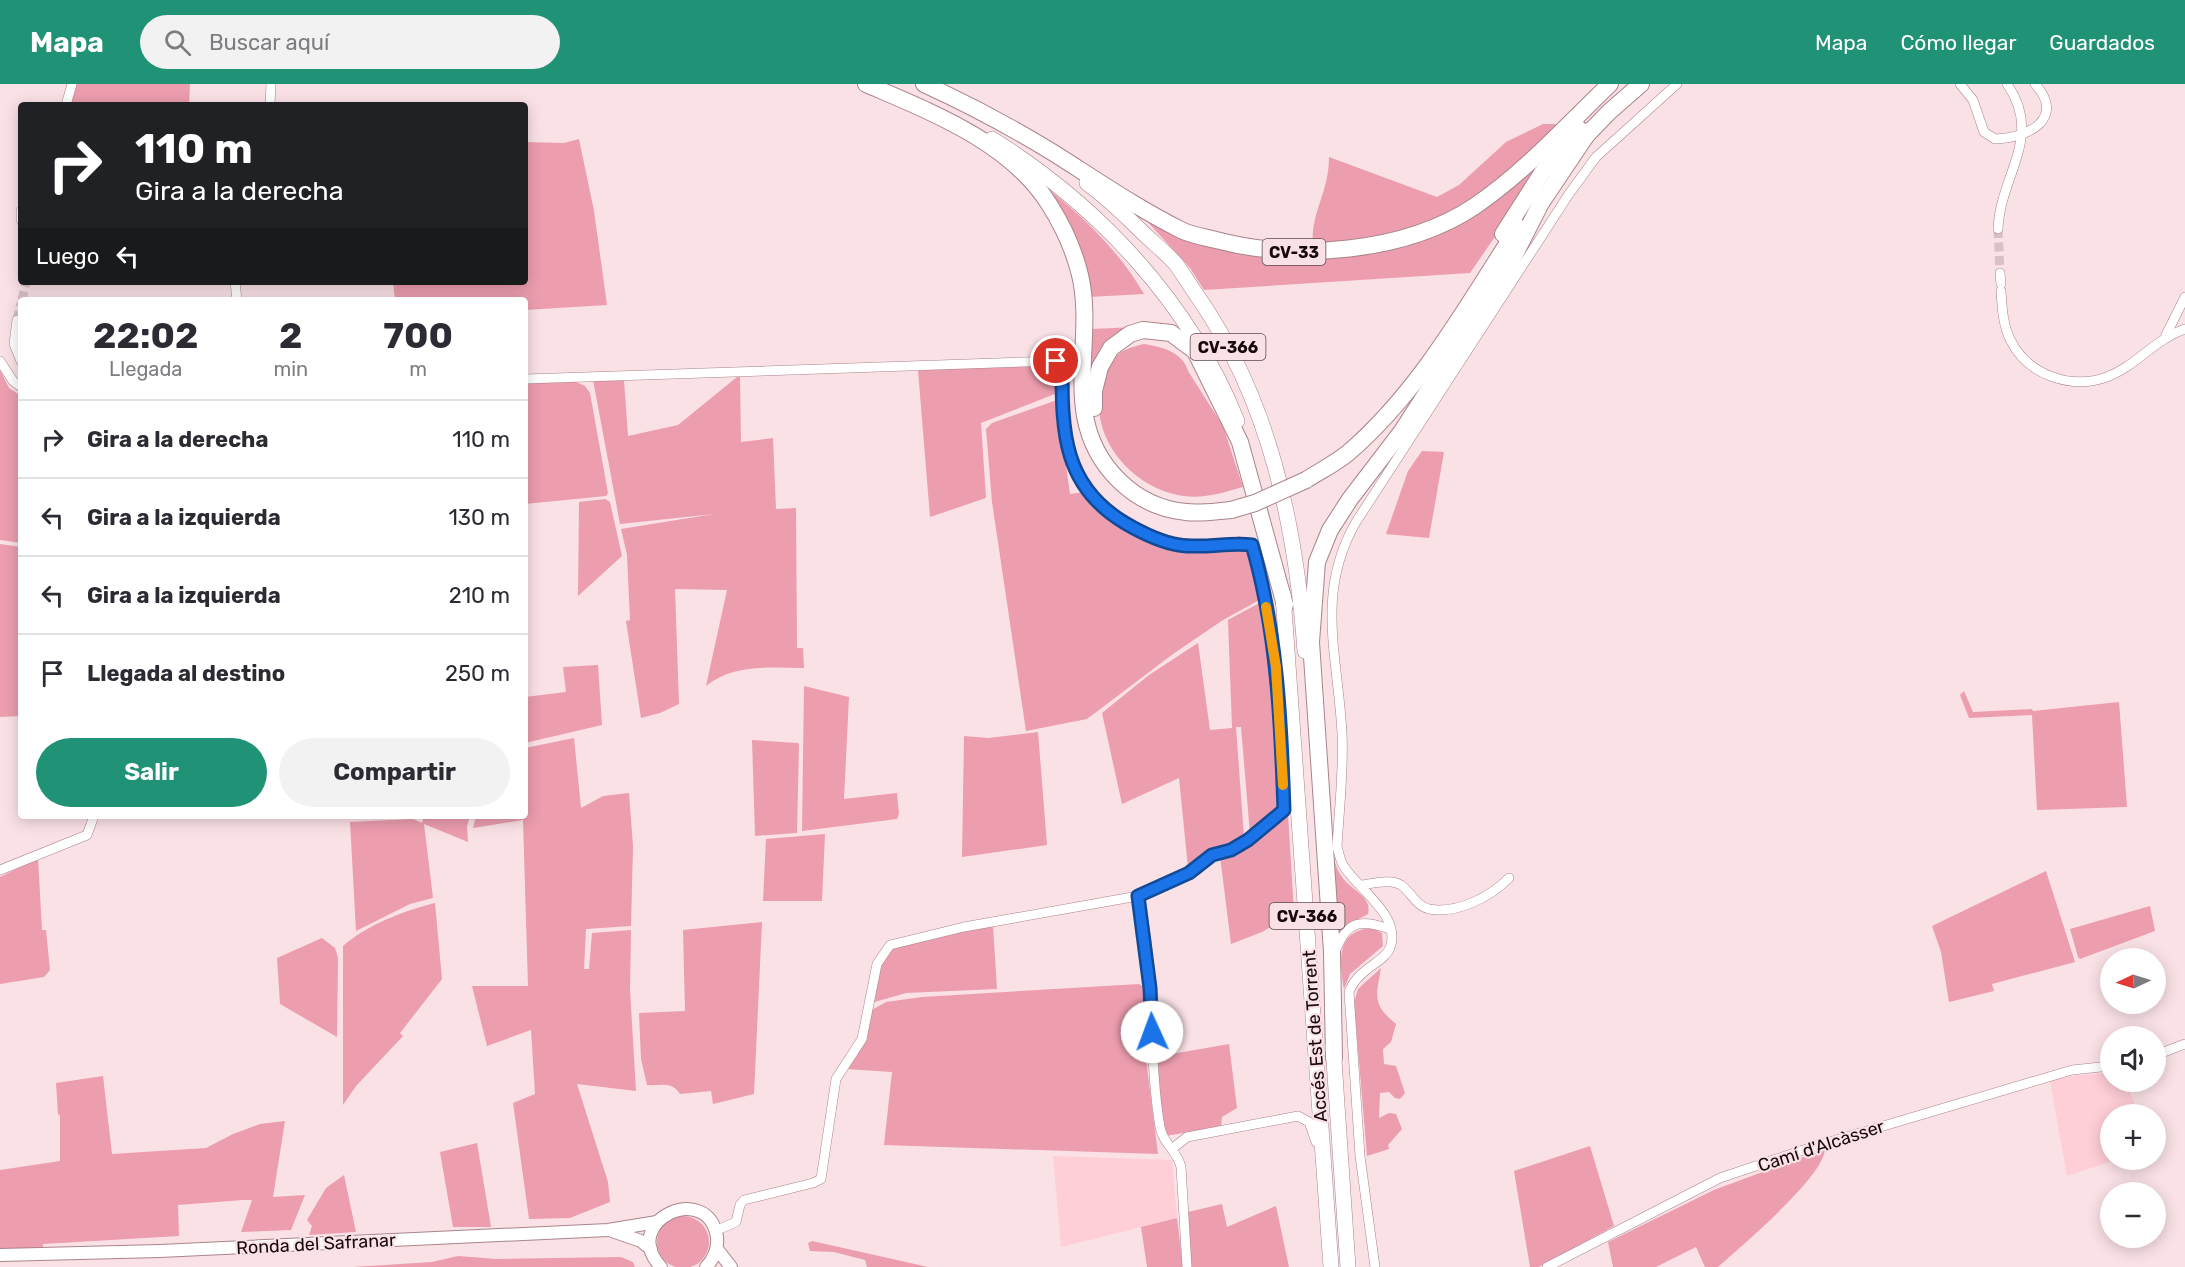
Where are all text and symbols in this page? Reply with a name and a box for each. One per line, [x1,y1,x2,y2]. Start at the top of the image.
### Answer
search box [140,15,560,69]
text: Mapa [30,26,104,59]
icon: search [161,26,194,59]
text: Buscar aquí [209,29,329,56]
text: Mapa [1815,30,1867,55]
text: Cómo llegar [1900,30,2016,55]
text: Guardados [2049,30,2155,55]
text: 110 m [135,124,253,174]
icon: right [36,126,114,204]
text: Gira a la derecha [135,175,344,207]
road number: CV-33 [1262,239,1326,265]
icon: left [111,240,144,273]
text: Luego [36,243,99,270]
text: 22:02 [93,314,198,357]
text: 2 [279,314,303,357]
text: 700 [383,314,453,357]
road number: CV-366 [1190,334,1266,360]
pin [1030,335,1081,386]
icon: arrive [1039,344,1072,377]
text: Llegada [109,357,182,381]
text: min [273,357,308,381]
text: m [409,357,427,381]
icon: right [36,423,69,456]
text: Gira a la derecha [87,426,268,453]
text: 110 m [452,426,510,453]
icon: left [36,501,69,534]
text: Gira a la izquierda [87,504,281,531]
text: 130 m [448,504,510,531]
icon: left [36,579,69,612]
text: Gira a la izquierda [87,582,281,609]
text: 210 m [449,582,510,609]
icon: arrive [36,657,69,690]
text: Llegada al destino [87,660,285,687]
text: 250 m [445,660,510,687]
button: Salir [36,738,267,807]
button: Compartir [279,738,510,807]
road number: CV-366 [1270,903,1344,929]
north arrow [2100,948,2166,1014]
map controls [2100,948,2166,1248]
street label: Accés Est de Torrent [1298,949,1332,1123]
position arrow [1120,1000,1184,1064]
button: sound [2100,1026,2166,1092]
button: + [2100,1104,2166,1170]
street label: Camí d'Alcàsser [1755,1115,1887,1177]
button: − [2100,1182,2166,1248]
street label: Ronda del Safranar [236,1229,397,1259]

